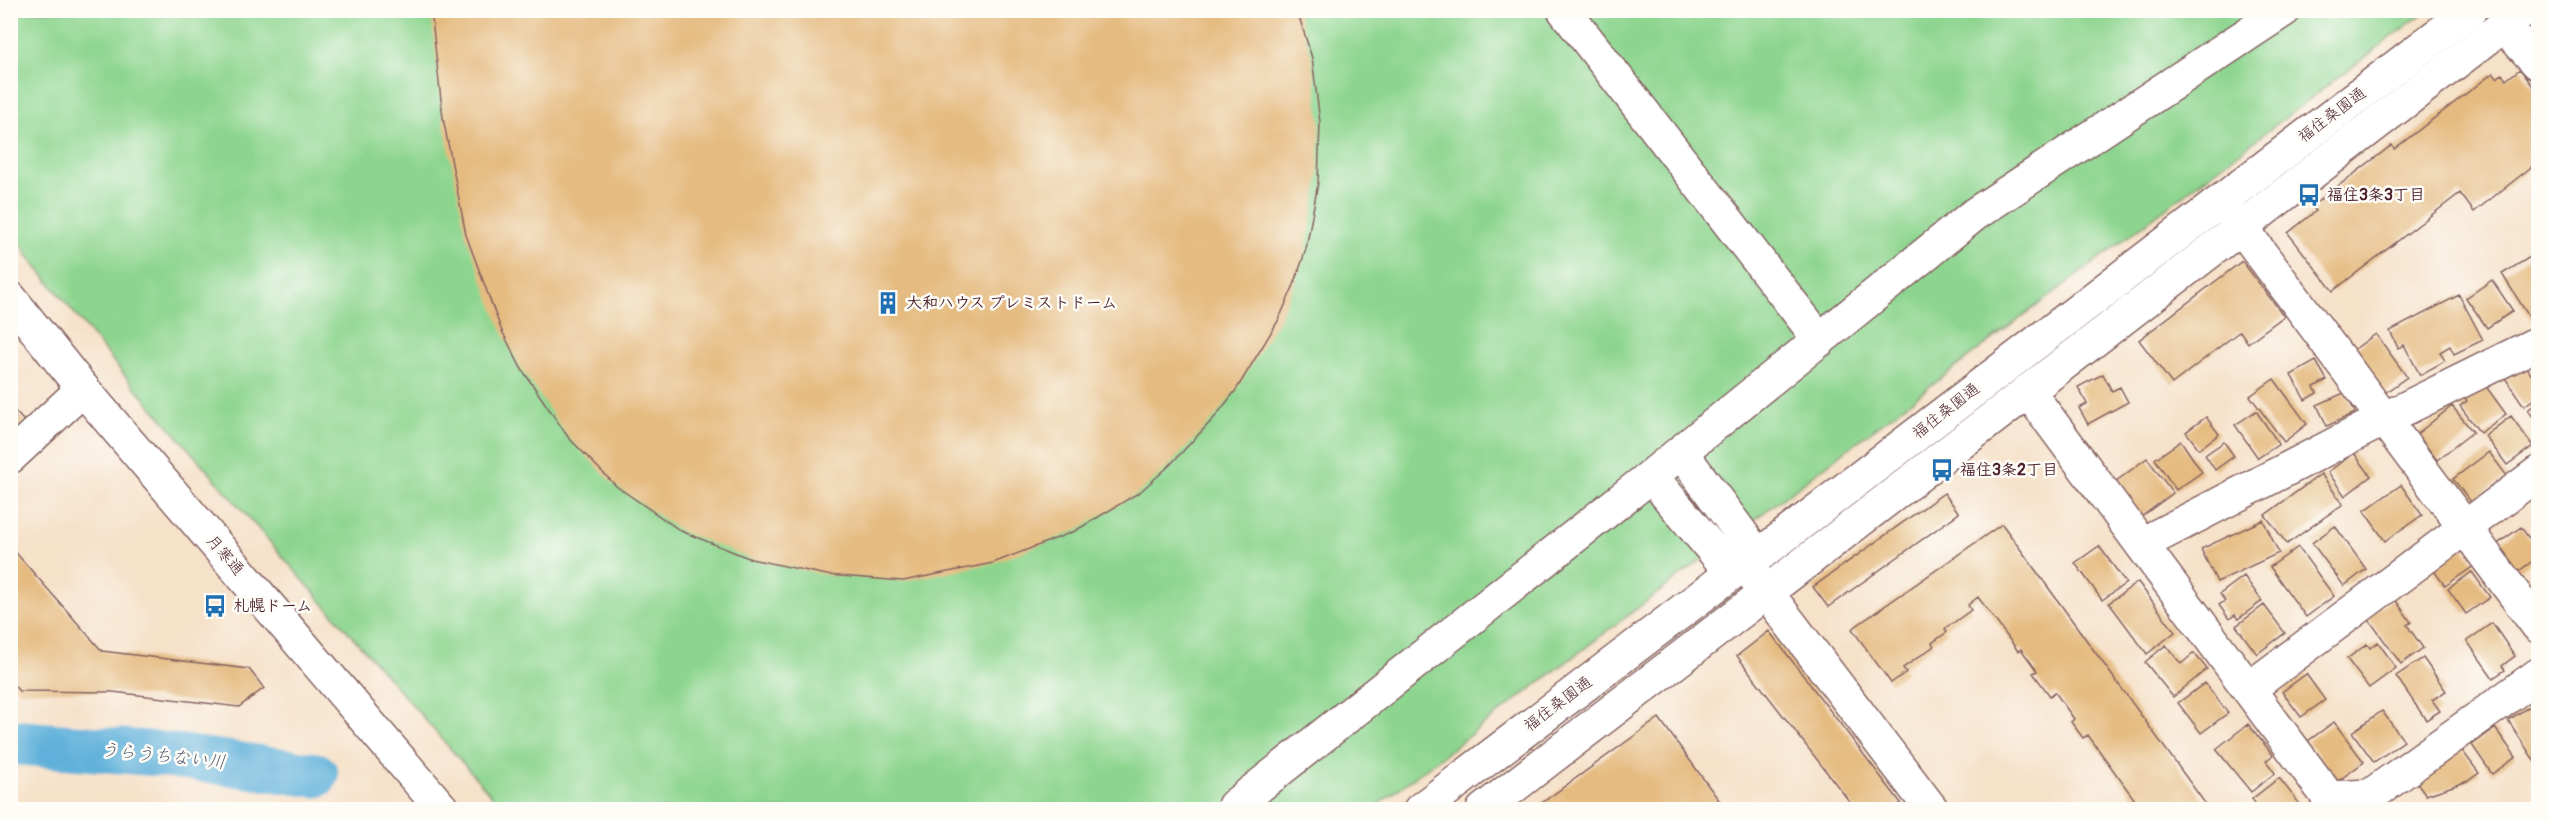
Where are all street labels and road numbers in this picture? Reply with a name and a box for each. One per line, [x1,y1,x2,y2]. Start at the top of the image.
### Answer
street label: 福住桑園通 [2294,83,2370,147]
street label: 福住桑園通 [1908,378,1984,444]
street label: 月寒通 [202,530,248,580]
street label: 福住桑園通 [1520,672,1596,736]

